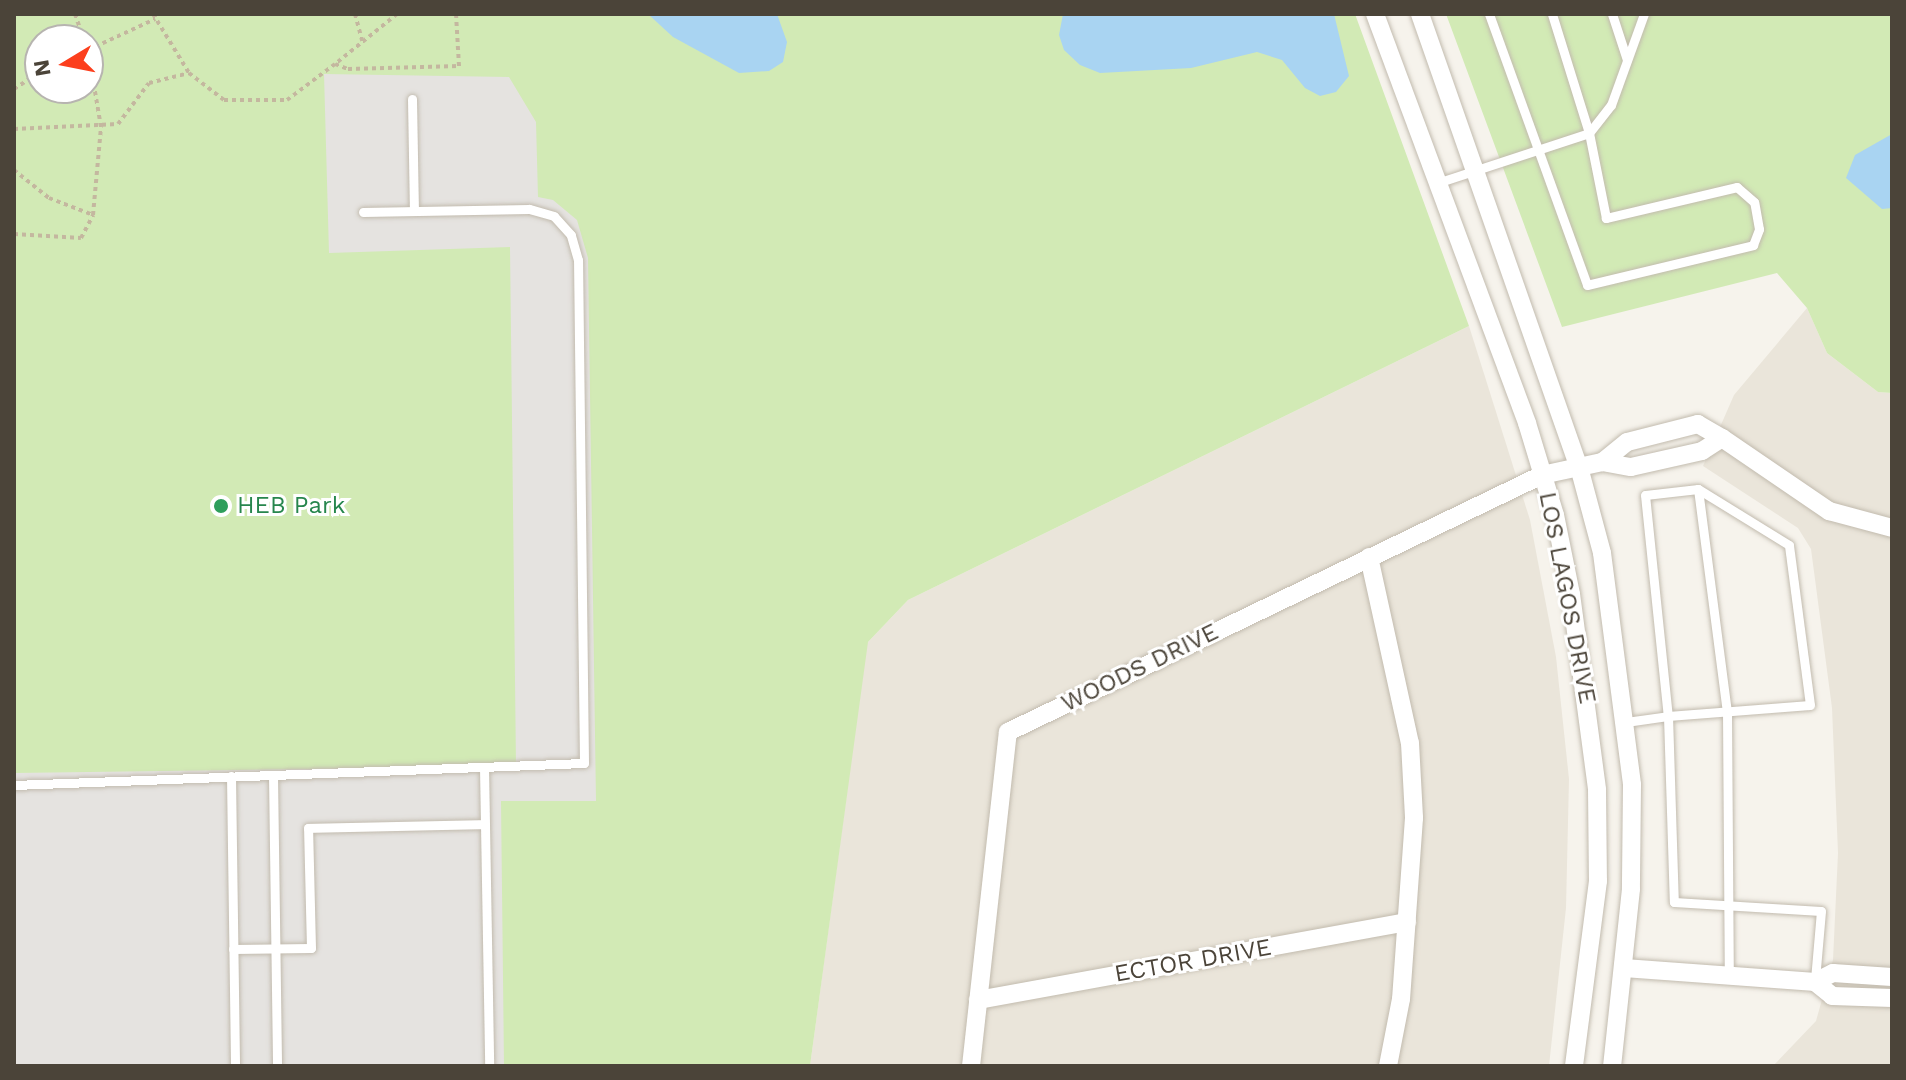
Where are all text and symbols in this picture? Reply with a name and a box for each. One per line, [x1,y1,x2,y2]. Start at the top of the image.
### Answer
north arrow [24,24,104,104]
text: N [28,58,56,78]
street label: LOS LAGOS DRIVE [1532,490,1602,706]
place label: HEB Park [237,492,345,520]
marker: HEB Park [212,497,230,515]
street label: WOODS DRIVE [1057,618,1223,718]
street label: ECTOR DRIVE [1112,933,1274,989]

